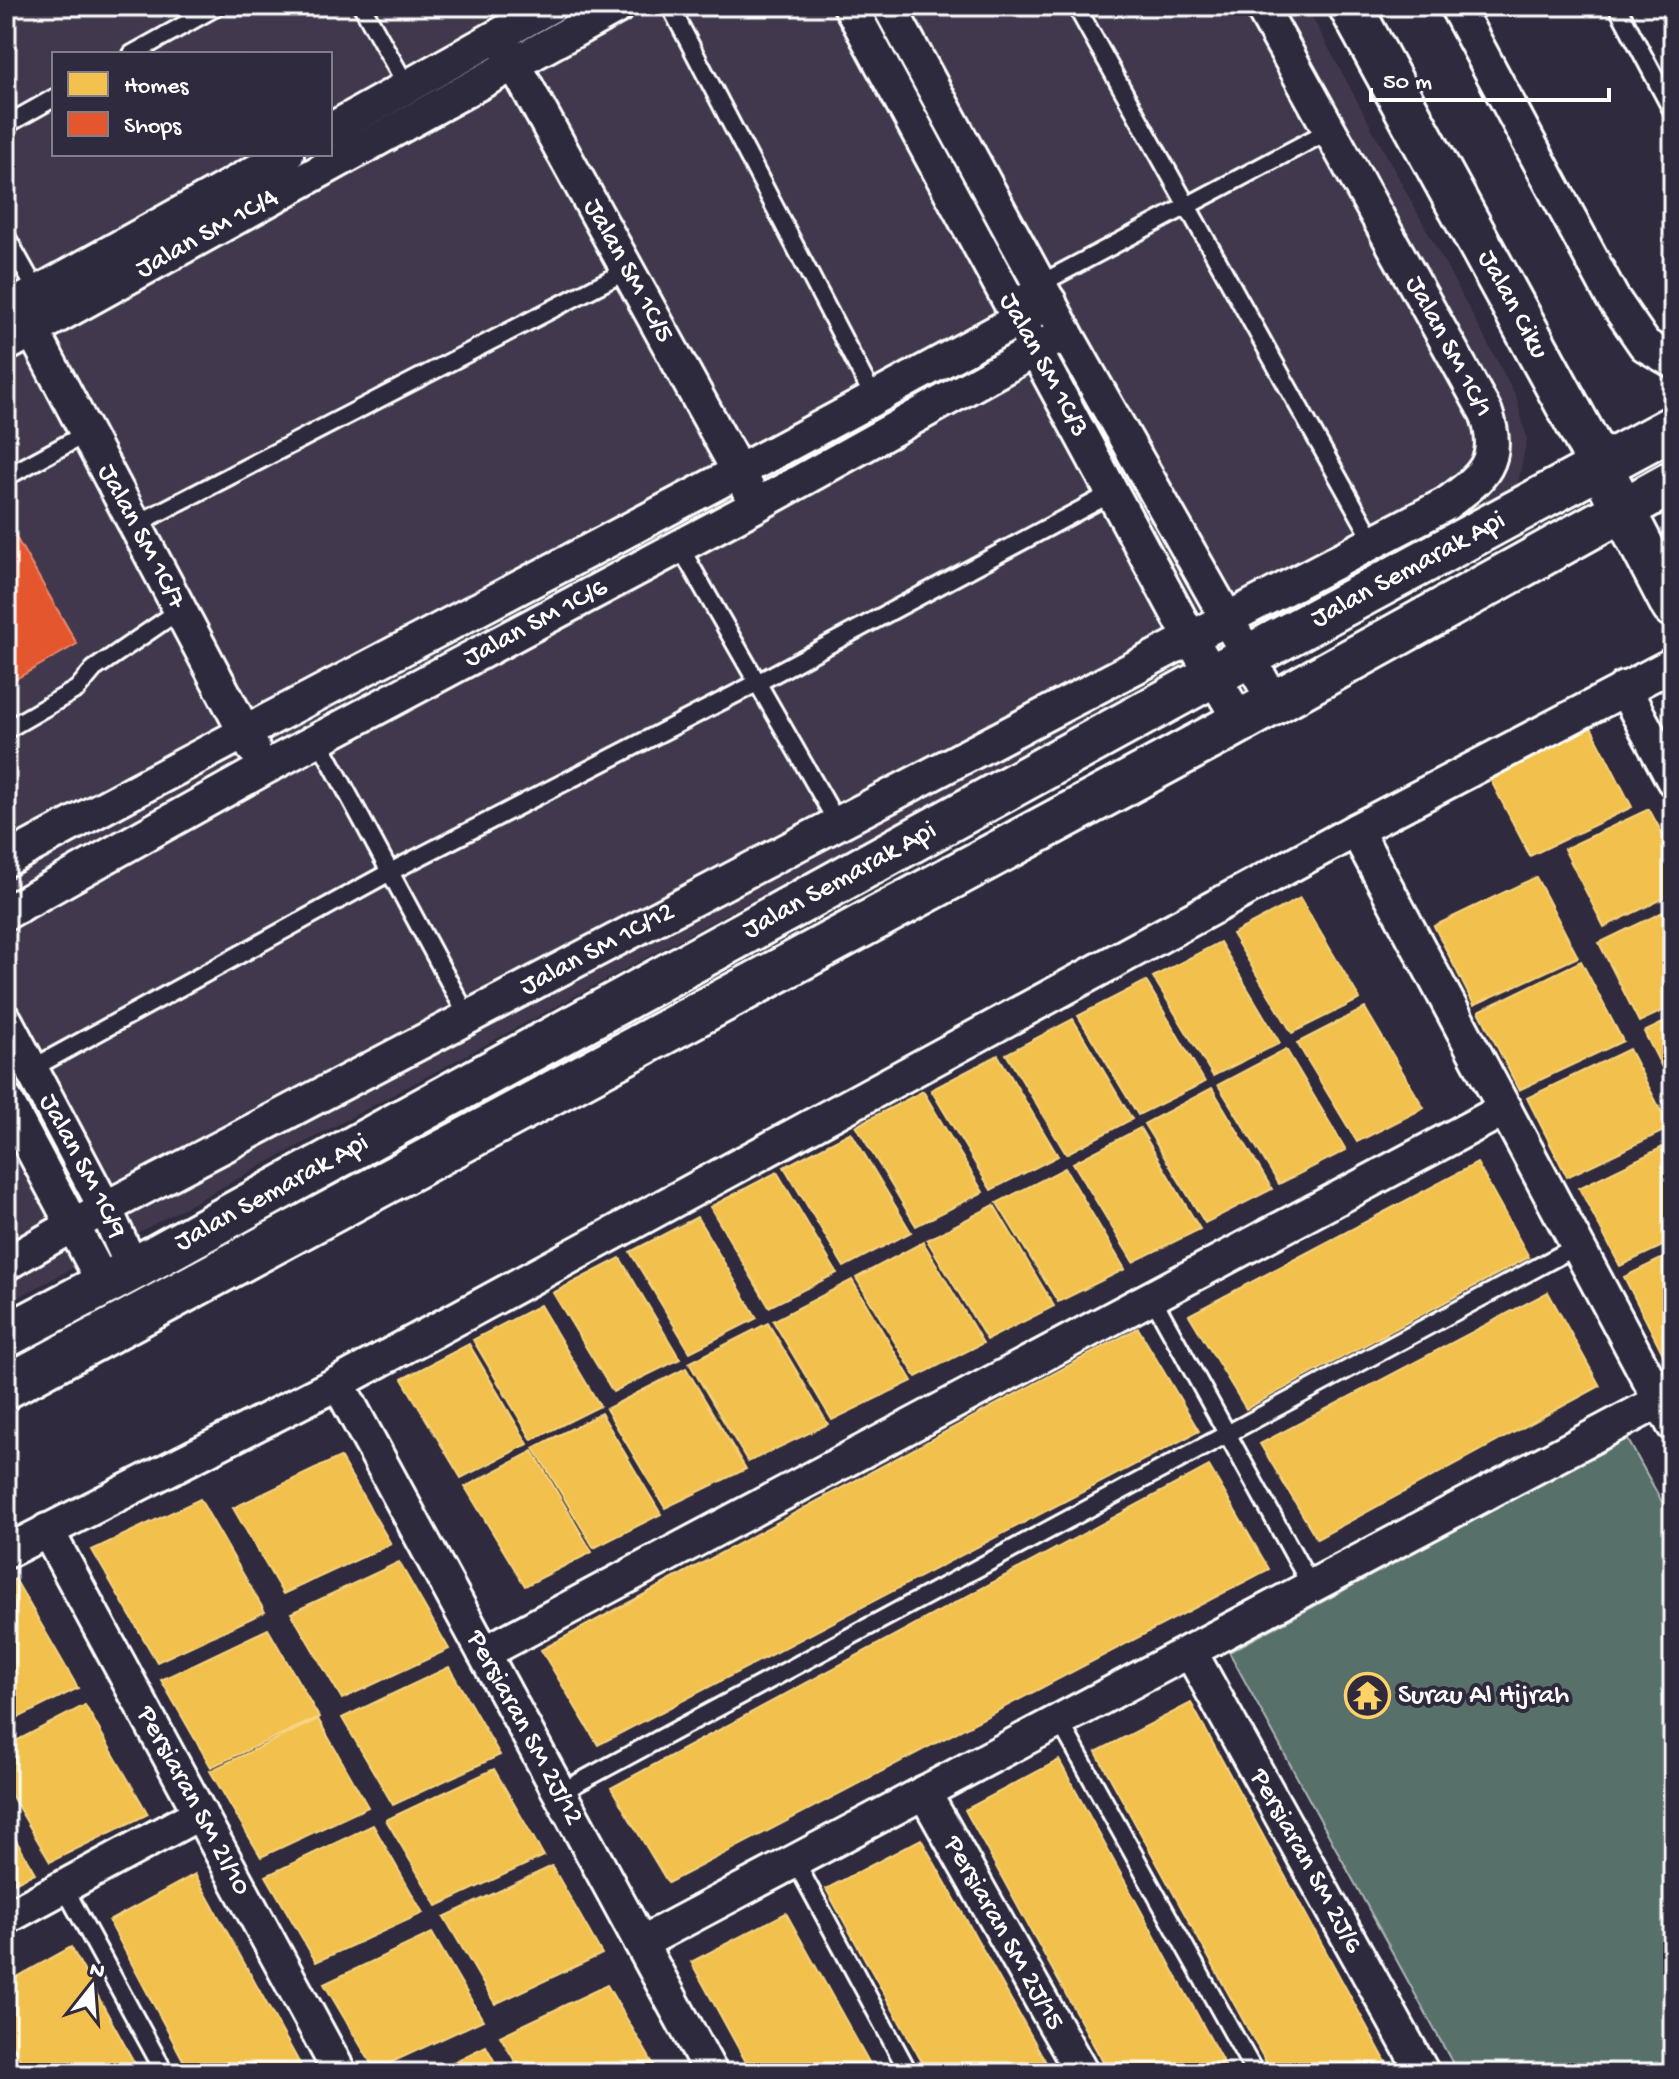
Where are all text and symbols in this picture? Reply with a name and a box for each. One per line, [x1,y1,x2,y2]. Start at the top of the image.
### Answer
legend [52,52,332,156]
scale bar [1371,52,1609,102]
text: 50 m [1383,69,1432,98]
text: Homes [124,73,190,102]
text: Shops [124,113,182,142]
street label: Jalan SM 1C/4 [130,181,284,286]
street label: Jalan SM 1C/5 [575,193,681,349]
street label: Jalan Ciku [1470,244,1556,365]
street label: Jalan SM 1C/1 [1397,271,1499,423]
street label: Jalan SM 1C/3 [991,287,1096,443]
street label: Jalan SM 1C/7 [90,458,194,616]
street label: Jalan Semarak Api [1306,504,1511,636]
street label: Jalan SM 1C/6 [458,571,614,675]
street label: Jalan Semarak Api [737,814,942,947]
street label: Jalan SM 1C/12 [515,895,680,1004]
street label: Jalan SM 1C/9 [31,1088,133,1244]
street label: Jalan Semarak Api [169,1126,374,1259]
street label: Persiaran SM 2J/12 [458,1624,591,1831]
temple icon: Surau Al Hijrah [1343,1672,1391,1720]
place label: Surau Al Hijrah [1398,1680,1569,1713]
street label: Persiaran SM 2I/10 [128,1700,258,1902]
street label: Persiaran SM 2J/6 [1241,1762,1371,1960]
street label: Persiaran SM 2J/15 [935,1829,1071,2036]
north arrow [52,1947,132,2027]
text: N [86,1957,107,1986]

